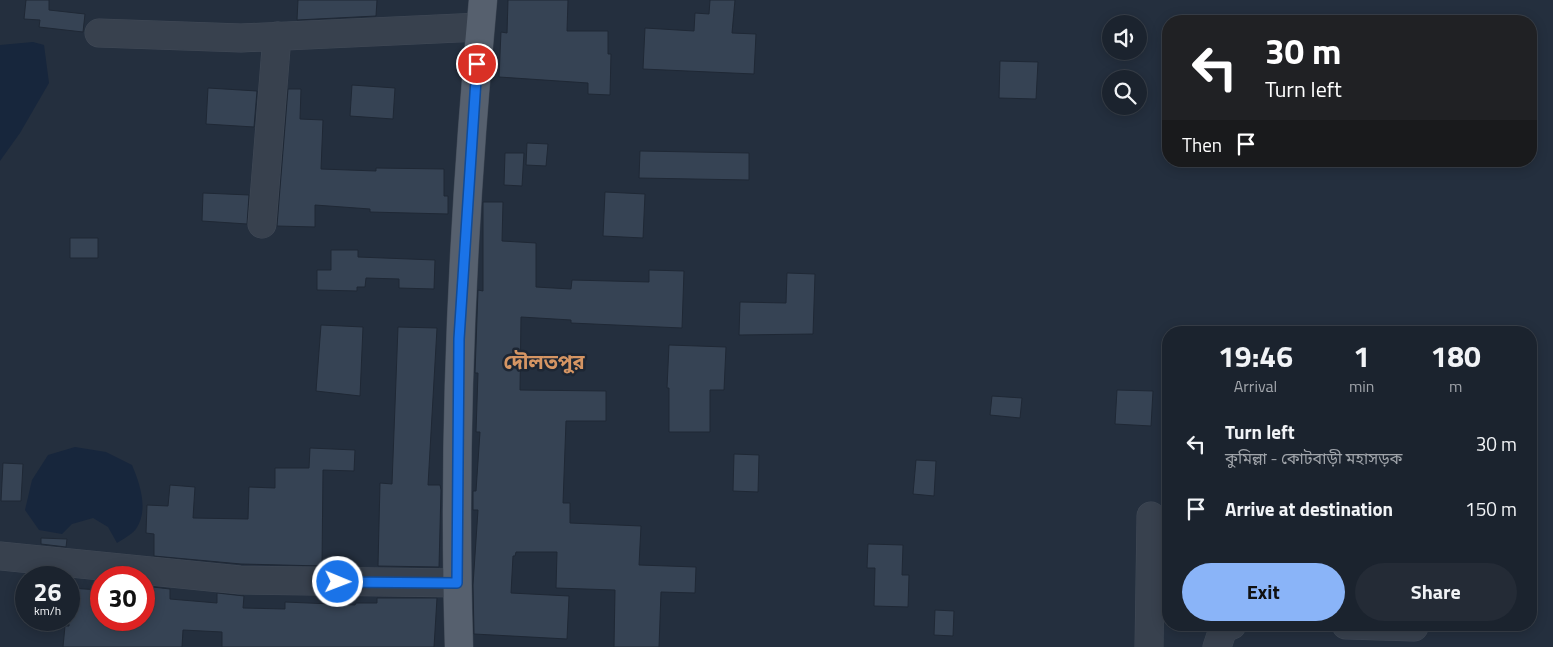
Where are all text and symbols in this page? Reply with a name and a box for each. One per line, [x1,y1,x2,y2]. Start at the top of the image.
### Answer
map controls [1102,15,1147,115]
button: sound [1102,15,1147,60]
text: 30 m [1265,24,1341,78]
icon: left [1182,35,1247,100]
pin [456,43,498,85]
icon: arrive [463,50,491,78]
button: search [1102,70,1147,115]
text: Turn left [1265,72,1342,106]
text: Then [1182,130,1222,159]
icon: arrive [1232,130,1260,158]
text: 19:46 [1218,333,1293,379]
text: 1 [1353,333,1370,379]
text: 180 [1431,333,1481,379]
district label: দৌলতপুর [503,346,585,377]
text: Arrival [1234,374,1277,398]
text: min [1349,374,1374,398]
text: m [1449,374,1462,398]
text: Turn left [1225,417,1295,446]
text: 30 m [1476,429,1517,458]
icon: left [1182,430,1210,458]
text: কুমিল্লা - কোটবাড়ী মহাসড়ক [1225,446,1402,470]
text: Arrive at destination [1225,494,1393,523]
text: 150 m [1465,494,1517,523]
icon: arrive [1182,495,1210,523]
position arrow [311,555,363,607]
button: Exit [1182,563,1345,621]
button: Share [1355,563,1517,621]
speed limit sign: 30 [90,566,155,631]
text: 26 [33,573,62,611]
text: km/h [34,601,61,620]

